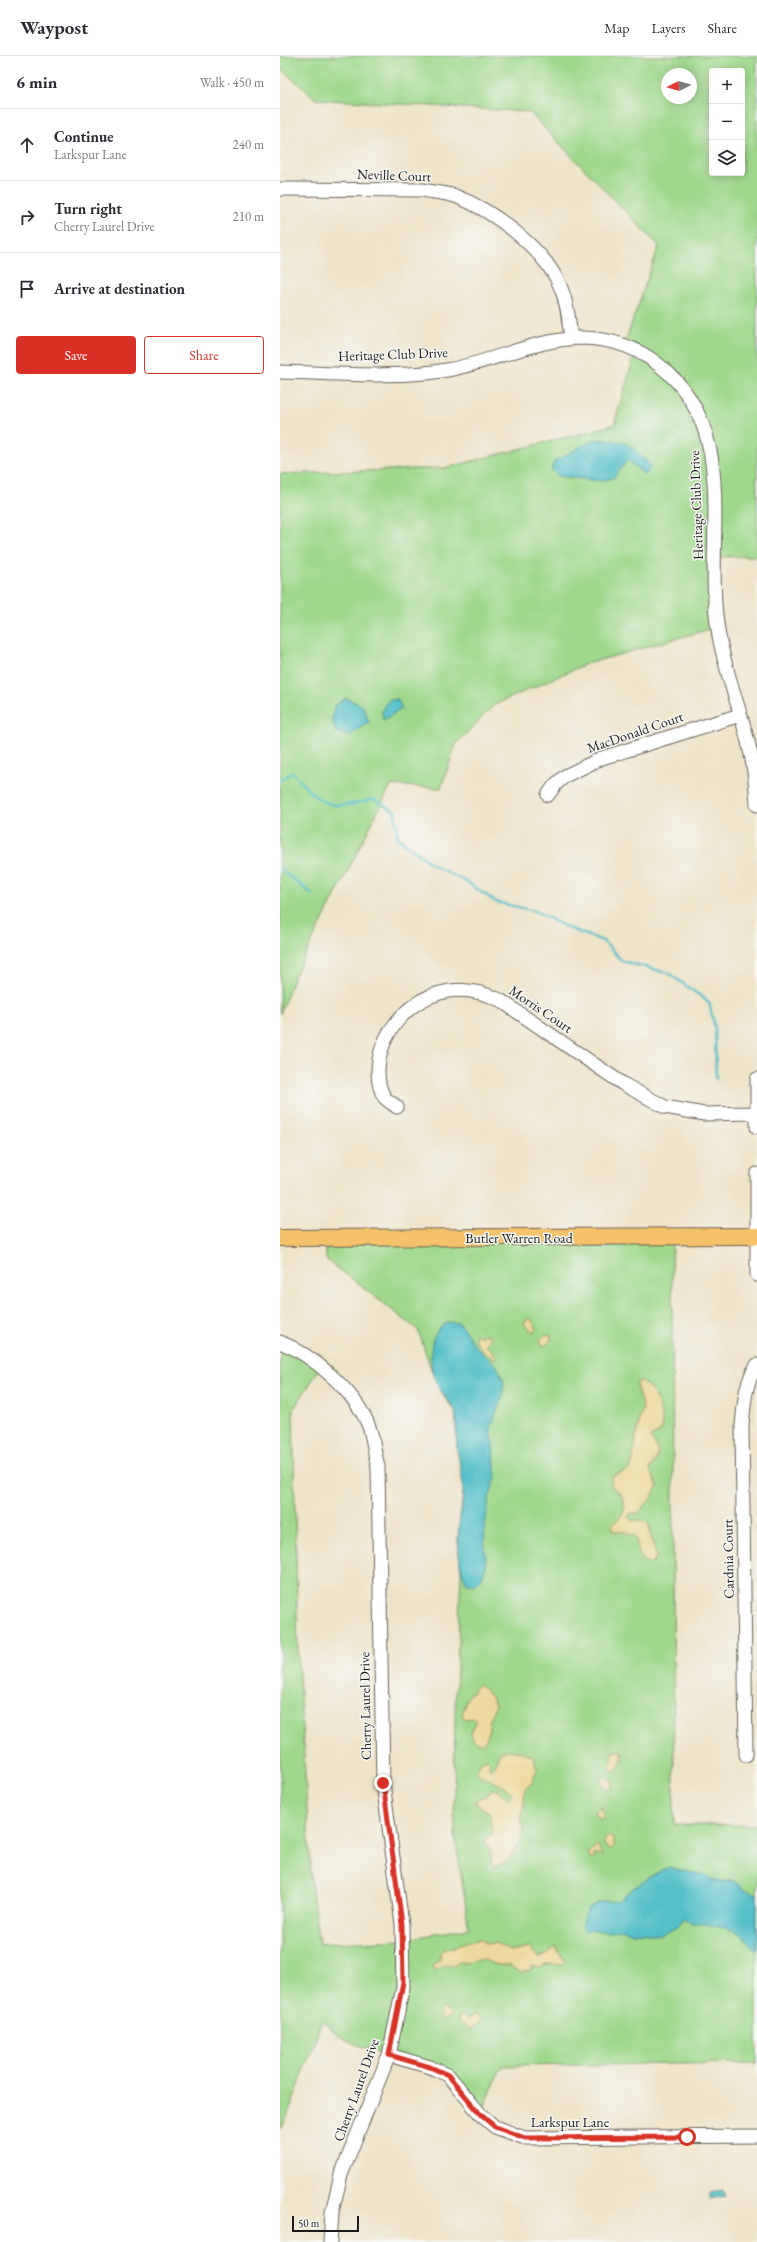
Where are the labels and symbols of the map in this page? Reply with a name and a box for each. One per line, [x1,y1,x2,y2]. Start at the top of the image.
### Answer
north arrow [661,68,697,104]
street label: Neville Court [356,165,432,185]
street label: Heritage Club Drive [338,343,449,365]
street label: Heritage Club Drive [685,449,707,560]
street label: MacDonald Court [584,707,686,757]
street label: Morris Court [506,981,577,1037]
street label: Butler Warren Road [465,1229,574,1247]
street label: Cardnia Court [718,1518,738,1599]
street label: Cherry Laurel Drive [355,1651,375,1760]
route end [374,1774,392,1792]
street label: Cherry Laurel Drive [329,2036,383,2144]
street label: Larkspur Lane [531,2113,610,2131]
route start [678,2128,696,2146]
scale bar [292,2214,359,2233]

